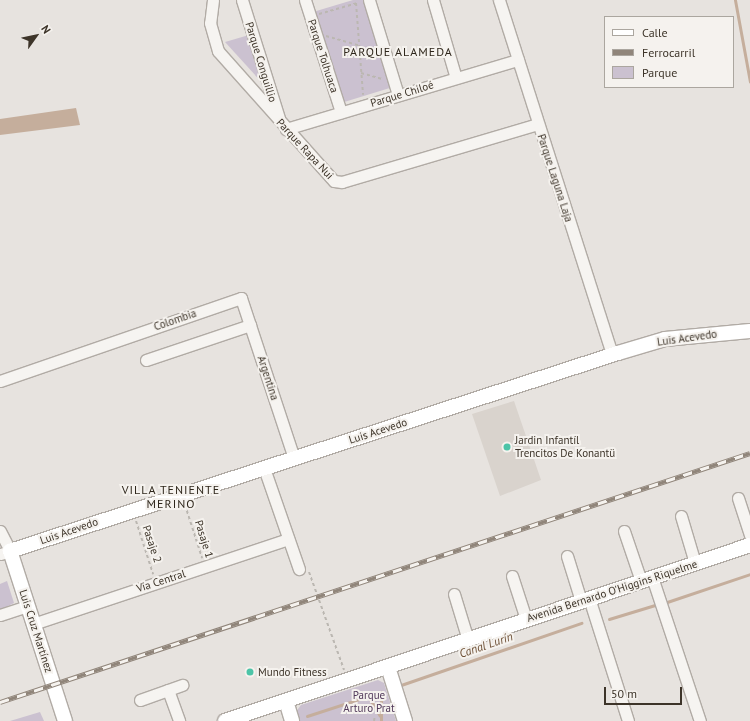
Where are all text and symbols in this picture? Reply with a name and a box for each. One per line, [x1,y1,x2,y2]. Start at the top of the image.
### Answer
north arrow [16,16,56,56]
legend [604,16,734,88]
street label: Parque Tolhuaca [305,17,341,95]
street label: Parque Conguillio [243,20,279,104]
text: N [38,23,54,36]
text: Calle [642,25,668,40]
district label: PARQUE ALAMEDA [343,45,453,59]
text: Ferrocarril [642,45,695,60]
text: Parque [642,65,677,80]
street label: Parque Chiloé [369,78,435,110]
street label: Parque Rapa Nui [274,116,336,182]
street label: Parque Laguna Laja [535,132,575,224]
street label: Colombia [152,307,198,333]
street label: Luis Acevedo [656,327,718,349]
street label: Argentina [255,354,281,402]
street label: Luis Acevedo [347,415,409,447]
place label: Jardin Infantíl Trencitos De Konantü [515,434,615,460]
marker: Jardin Infantíl Trencitos De Konantü [502,442,512,452]
district label: VILLA TENIENTE MERINO [121,483,221,511]
street label: Luis Acevedo [38,515,100,547]
street label: Pasaje 1 [192,519,216,559]
street label: Pasaje 2 [140,524,164,564]
street label: Avenida Bernardo O'Higgins Riquelme [525,557,699,625]
street label: Vía Central [135,567,187,595]
street label: Luis Cruz Martínez [16,588,56,674]
water label: Canal Lurín [457,629,515,661]
place label: Mundo Fitness [258,665,327,679]
marker: Mundo Fitness [245,667,255,677]
scale bar [606,679,684,705]
text: 50 m [611,686,637,701]
park label: Parque Arturo Prat [343,689,395,715]

